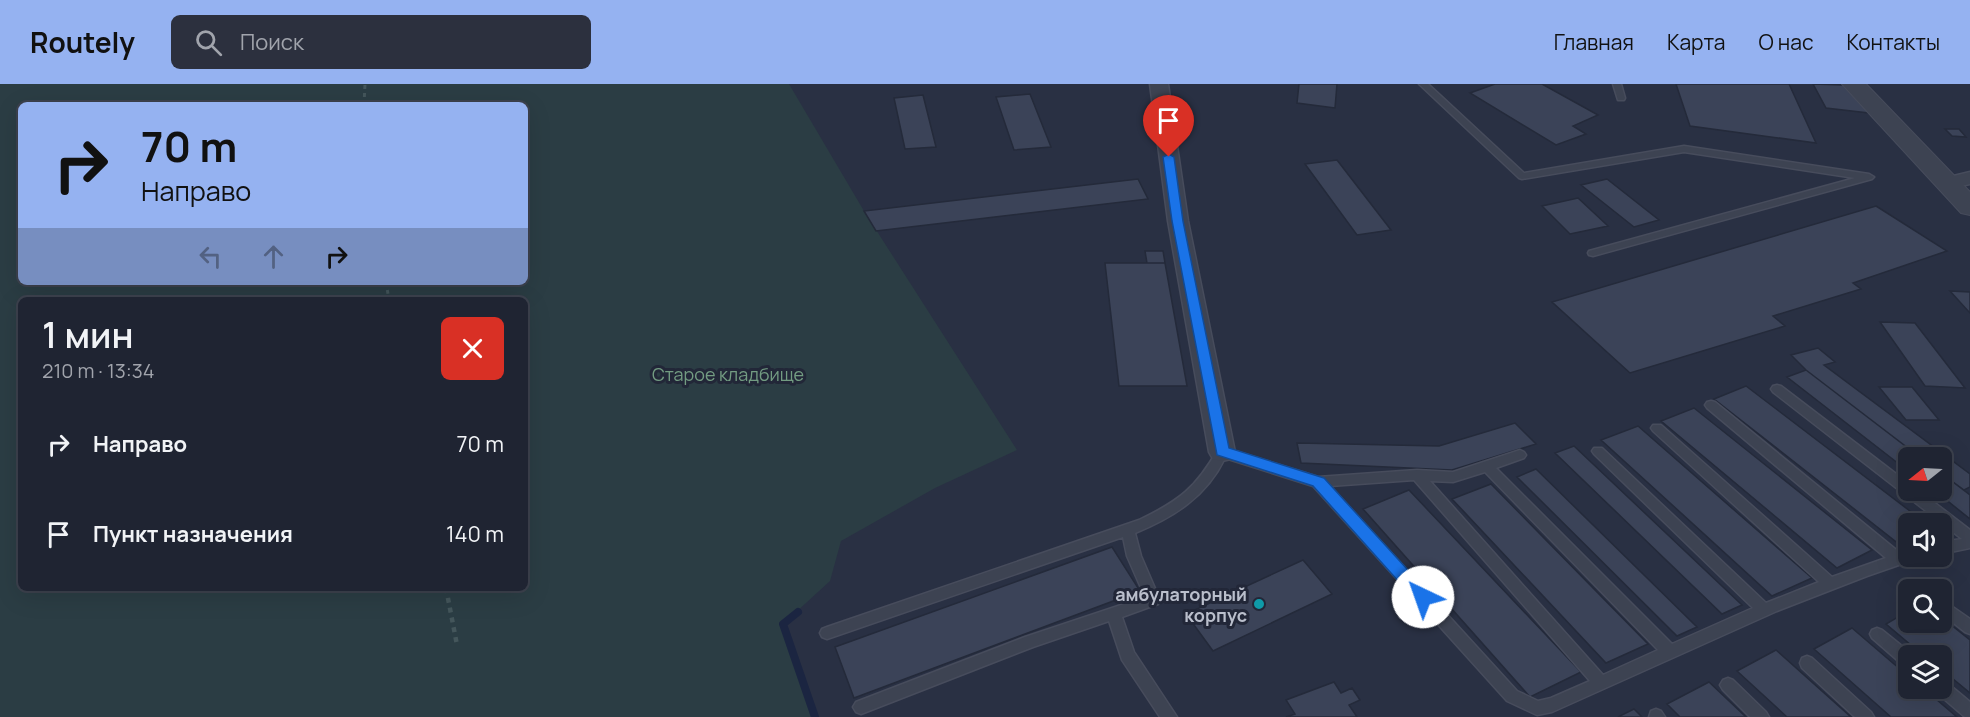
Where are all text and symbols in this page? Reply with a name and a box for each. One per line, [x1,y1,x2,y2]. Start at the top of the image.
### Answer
search box [171,15,591,69]
text: Routely [30,23,135,61]
icon: search [192,26,225,59]
text: Поиск [240,27,304,57]
text: Главная [1554,28,1634,56]
text: Карта [1667,28,1725,56]
text: О нас [1758,28,1814,56]
text: Контакты [1847,28,1940,56]
pin [1143,95,1194,157]
icon: arrive [1152,104,1185,137]
text: 70 m [141,117,237,175]
icon: right [42,126,120,204]
text: Направо [141,172,251,209]
icon: left [194,240,227,273]
icon: ahead [257,240,290,273]
icon: right [320,240,353,273]
text: 1 мин [42,310,134,359]
button: close [441,317,504,380]
text: 210 m · 13:34 [42,357,155,384]
park label: Старое кладбище [652,362,804,386]
icon: right [42,428,75,461]
text: Направо [93,429,187,459]
text: 70 m [456,429,504,459]
north arrow [1898,447,1952,501]
map controls [1898,447,1952,699]
button: sound [1898,513,1952,567]
icon: arrive [42,518,75,551]
text: Пункт назначения [93,519,293,549]
text: 140 m [446,519,504,549]
position arrow [1391,565,1455,629]
button: search [1898,579,1952,633]
place label: амбулаторный корпус [1115,582,1247,627]
marker: амбулаторный корпус [1252,597,1266,611]
button: layers [1898,645,1952,699]

